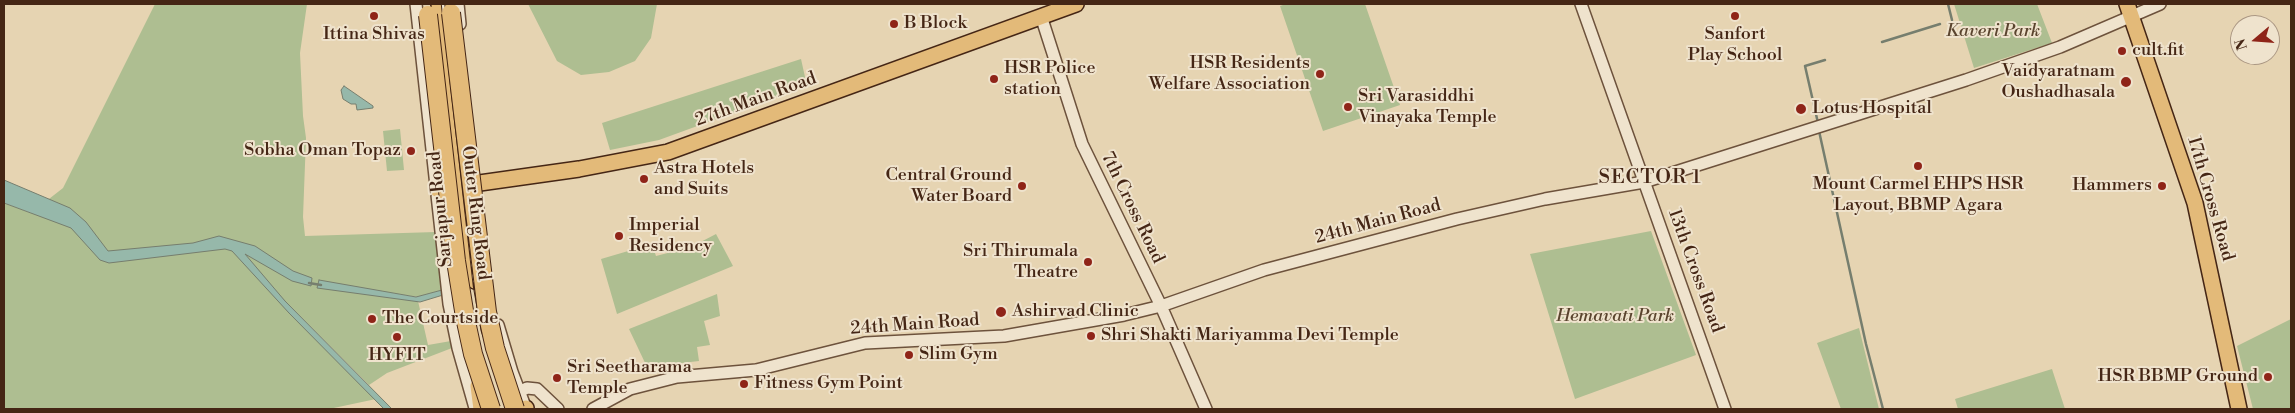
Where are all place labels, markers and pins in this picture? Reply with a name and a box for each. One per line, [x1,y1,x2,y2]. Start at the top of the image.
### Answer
marker: Ittina Shivas [368,10,380,22]
marker: Sanfort Play School [1729,10,1741,22]
place label: B Block [904,13,967,35]
marker: B Block [888,18,900,30]
place label: Ittina Shivas [323,24,425,46]
place label: Sanfort Play School [1688,24,1782,66]
place label: cult.fit [2132,40,2184,62]
marker: cult.fit [2116,45,2128,57]
place label: HSR Residents Welfare Association [1149,53,1310,96]
place label: HSR Police station [1004,58,1096,100]
place label: Vaidyaratnam Oushadhasala [2001,61,2115,104]
marker: HSR Residents Welfare Association [1314,68,1326,80]
marker: HSR Police station [988,73,1000,85]
marker: Vaidyaratnam Oushadhasala [2119,75,2133,89]
place label: Sri Varasiddhi Vinayaka Temple [1358,86,1497,128]
place label: Lotus Hospital [1812,98,1932,120]
marker: Sri Varasiddhi Vinayaka Temple [1342,101,1354,113]
marker: Lotus Hospital [1794,102,1808,116]
place label: Sobha Oman Topaz [244,140,401,162]
marker: Sobha Oman Topaz [405,145,417,157]
place label: Astra Hotels and Suits [654,158,754,200]
marker: Mount Carmel EHPS HSR Layout, BBMP Agara [1912,160,1924,172]
place label: Central Ground Water Board [885,165,1012,208]
marker: Astra Hotels and Suits [638,173,650,185]
place label: Mount Carmel EHPS HSR Layout, BBMP Agara [1813,174,2023,216]
place label: Hammers [2072,175,2152,197]
marker: Central Ground Water Board [1016,180,1028,192]
marker: Hammers [2156,180,2168,192]
place label: Imperial Residency [629,215,712,258]
marker: Imperial Residency [613,230,625,242]
place label: Sri Thirumala Theatre [963,241,1078,284]
marker: Sri Thirumala Theatre [1082,256,1094,268]
place label: Ashirvad Clinic [1012,301,1139,323]
marker: Ashirvad Clinic [994,305,1008,319]
place label: The Courtside [382,308,498,330]
marker: The Courtside [366,313,378,325]
place label: Shri Shakti Mariyamma Devi Temple [1101,325,1399,347]
marker: Shri Shakti Mariyamma Devi Temple [1085,330,1097,342]
marker: HYFIT [391,331,403,343]
place label: Slim Gym [919,344,998,366]
place label: HYFIT [368,345,426,367]
marker: Slim Gym [903,349,915,361]
place label: Sri Seetharama Temple [567,357,692,399]
place label: HSR BBMP Ground [2098,366,2258,388]
marker: HSR BBMP Ground [2262,371,2274,383]
marker: Sri Seetharama Temple [551,372,563,384]
place label: Fitness Gym Point [754,373,903,395]
marker: Fitness Gym Point [738,378,750,390]

